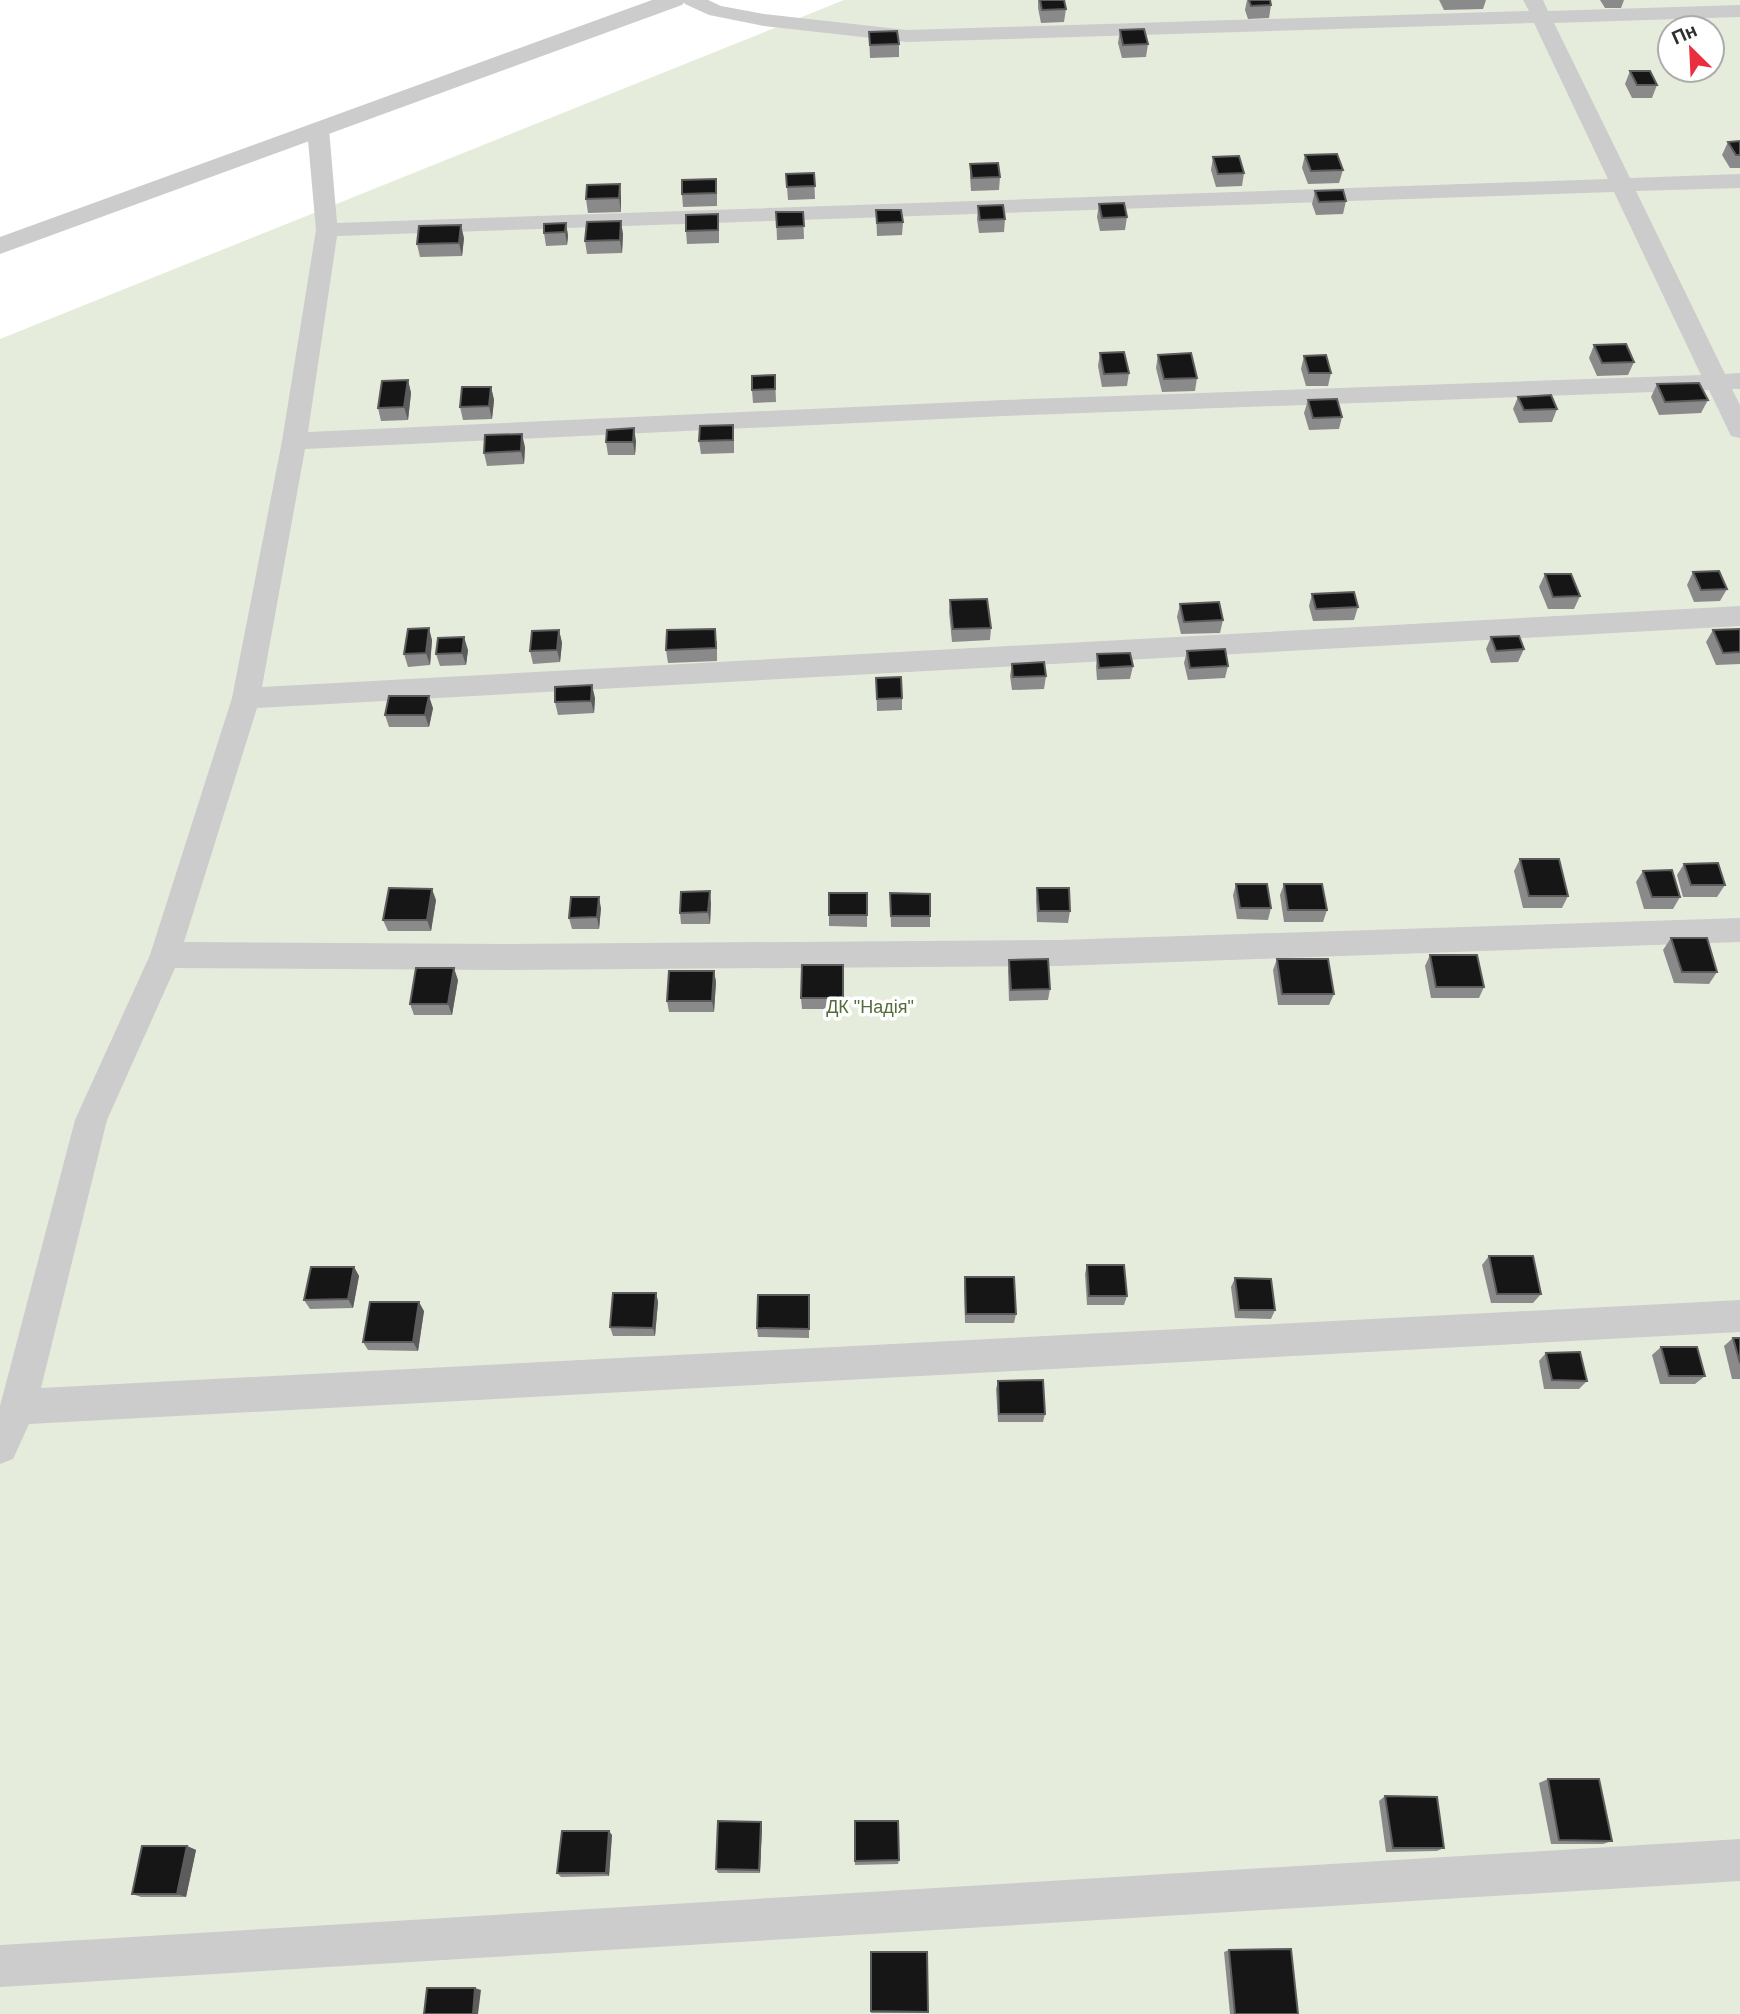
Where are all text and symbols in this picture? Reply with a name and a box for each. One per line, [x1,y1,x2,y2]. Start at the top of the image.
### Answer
north arrow [1656,14,1726,84]
text: Пн [1669,19,1700,49]
park label: ДК "Надія" [826,997,914,1017]

